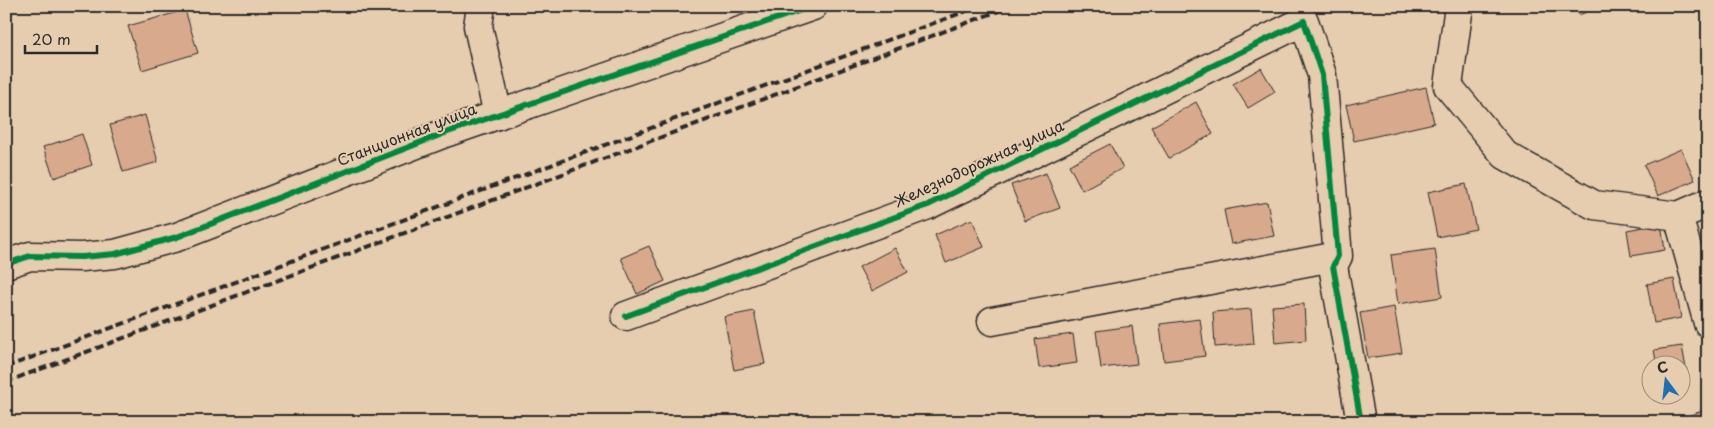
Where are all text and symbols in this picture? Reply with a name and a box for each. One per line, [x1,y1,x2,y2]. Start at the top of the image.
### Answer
scale bar [25,22,98,54]
text: 20 m [32,27,71,50]
street label: Станционная улица [333,96,480,171]
street label: Железнодорожная улица [890,113,1068,212]
text: С [1655,355,1670,378]
north arrow [1642,356,1692,406]

